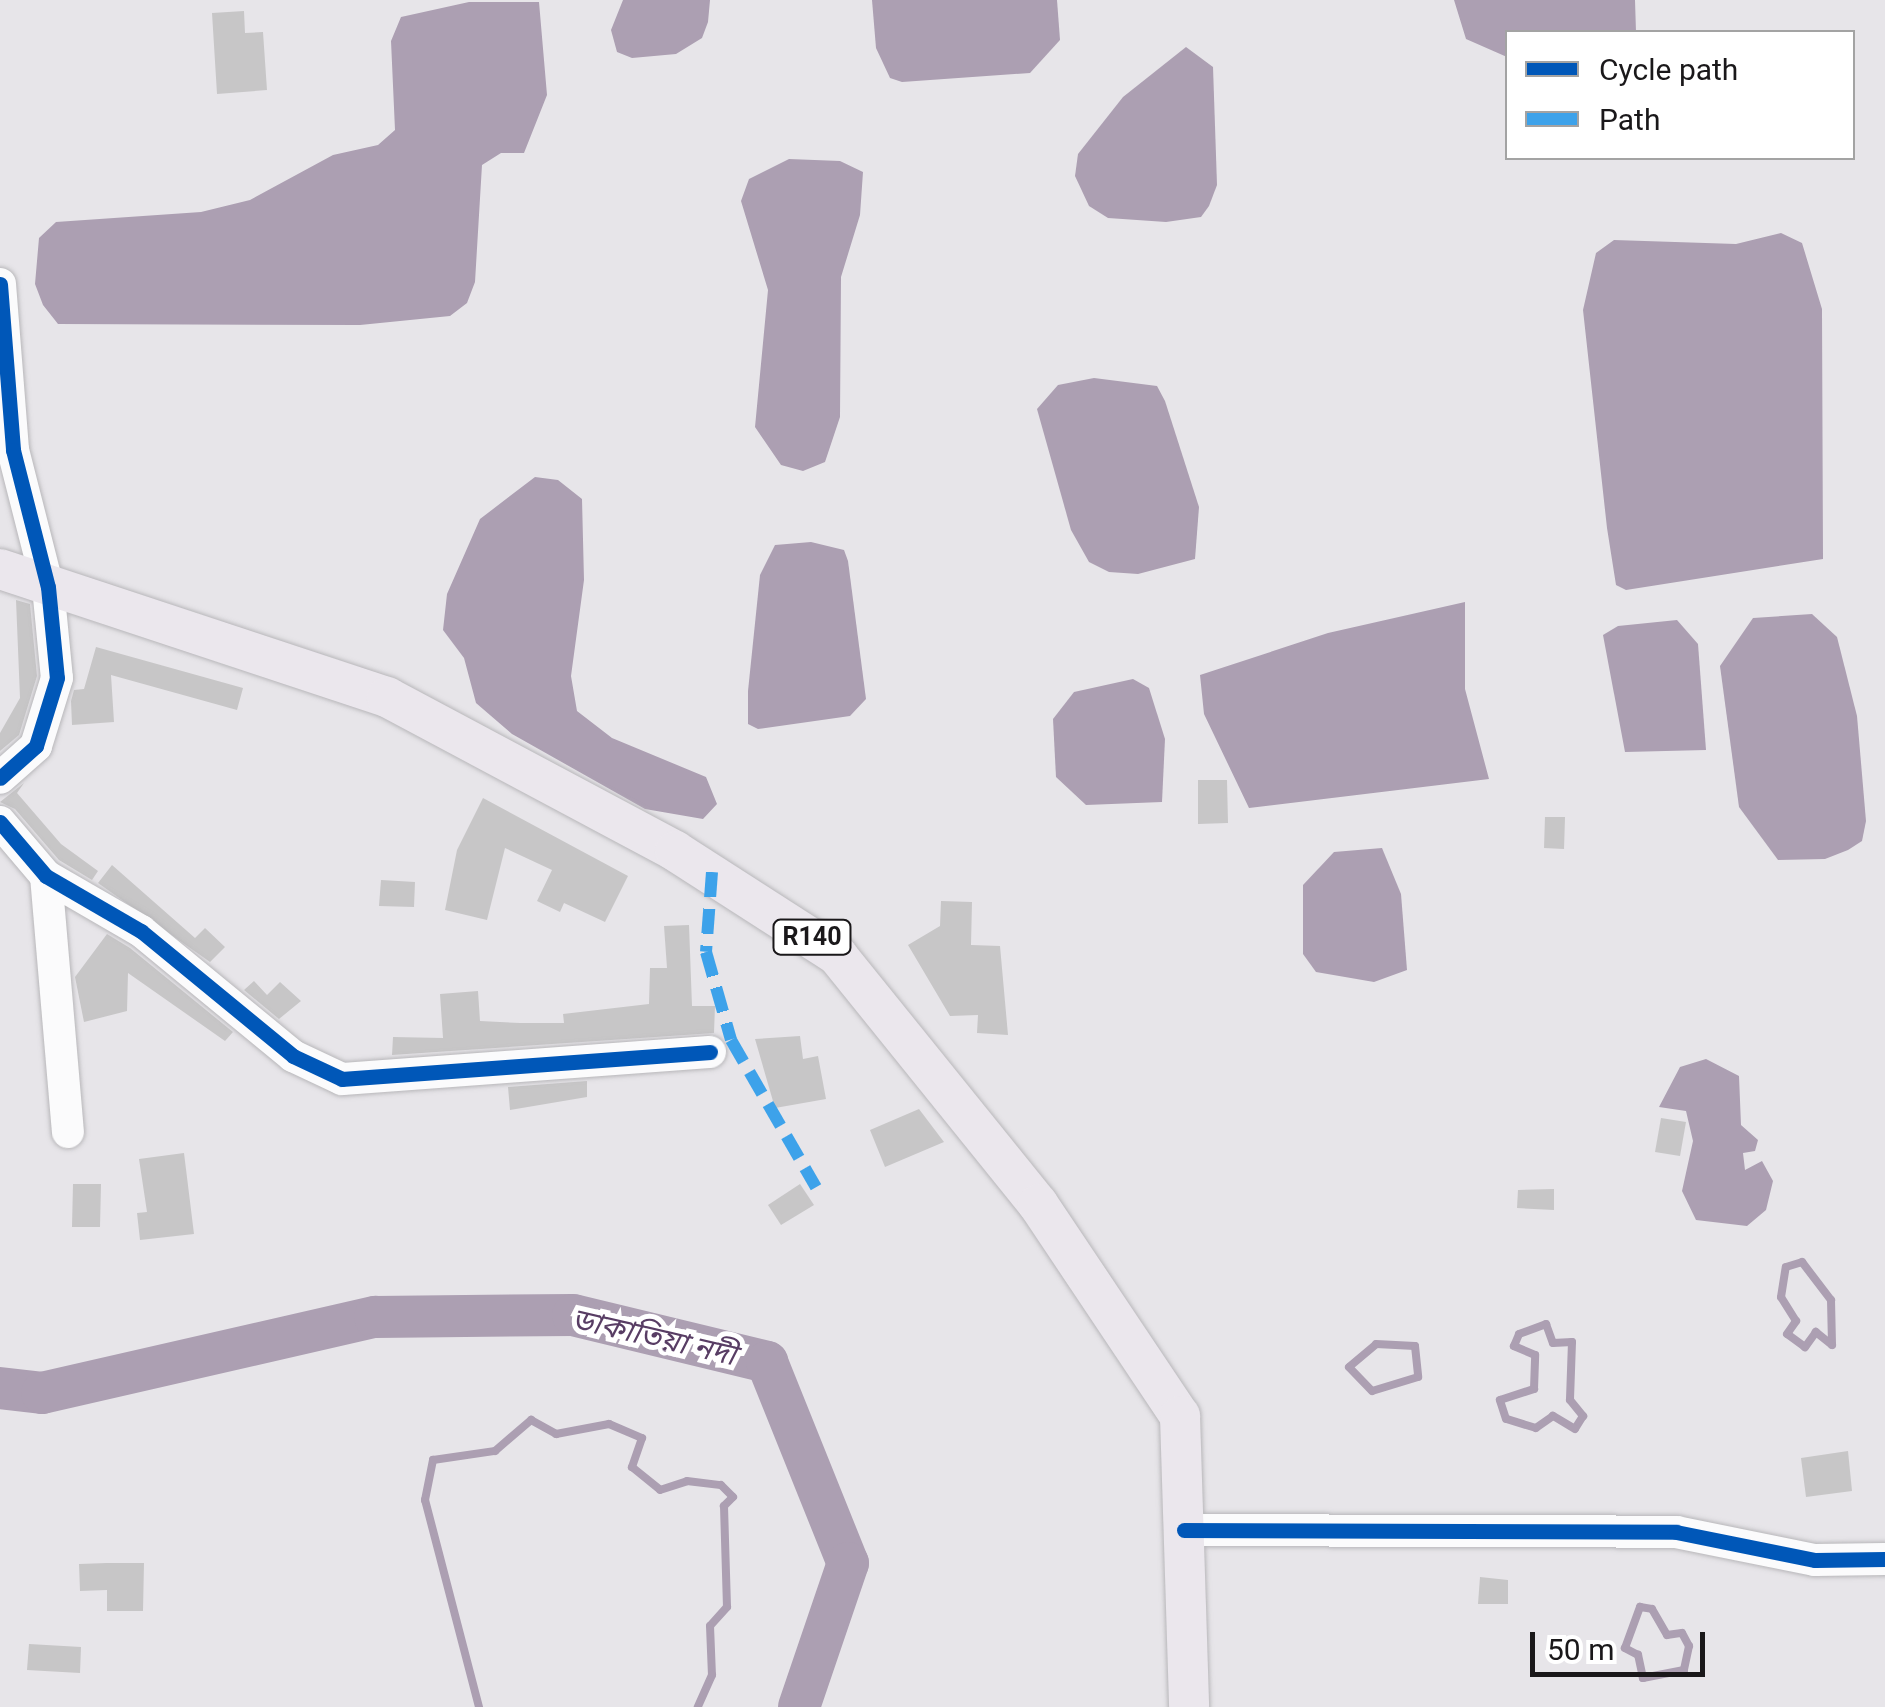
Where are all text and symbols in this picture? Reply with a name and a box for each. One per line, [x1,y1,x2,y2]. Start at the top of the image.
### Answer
legend [1505,30,1855,160]
text: Cycle path [1599,52,1738,87]
text: Path [1599,102,1660,137]
road number: R140 [772,917,852,957]
water label: ডাকাতিয়া নদী [568,1301,740,1373]
scale bar [1535,1612,1710,1674]
text: 50 m [1547,1632,1614,1667]

